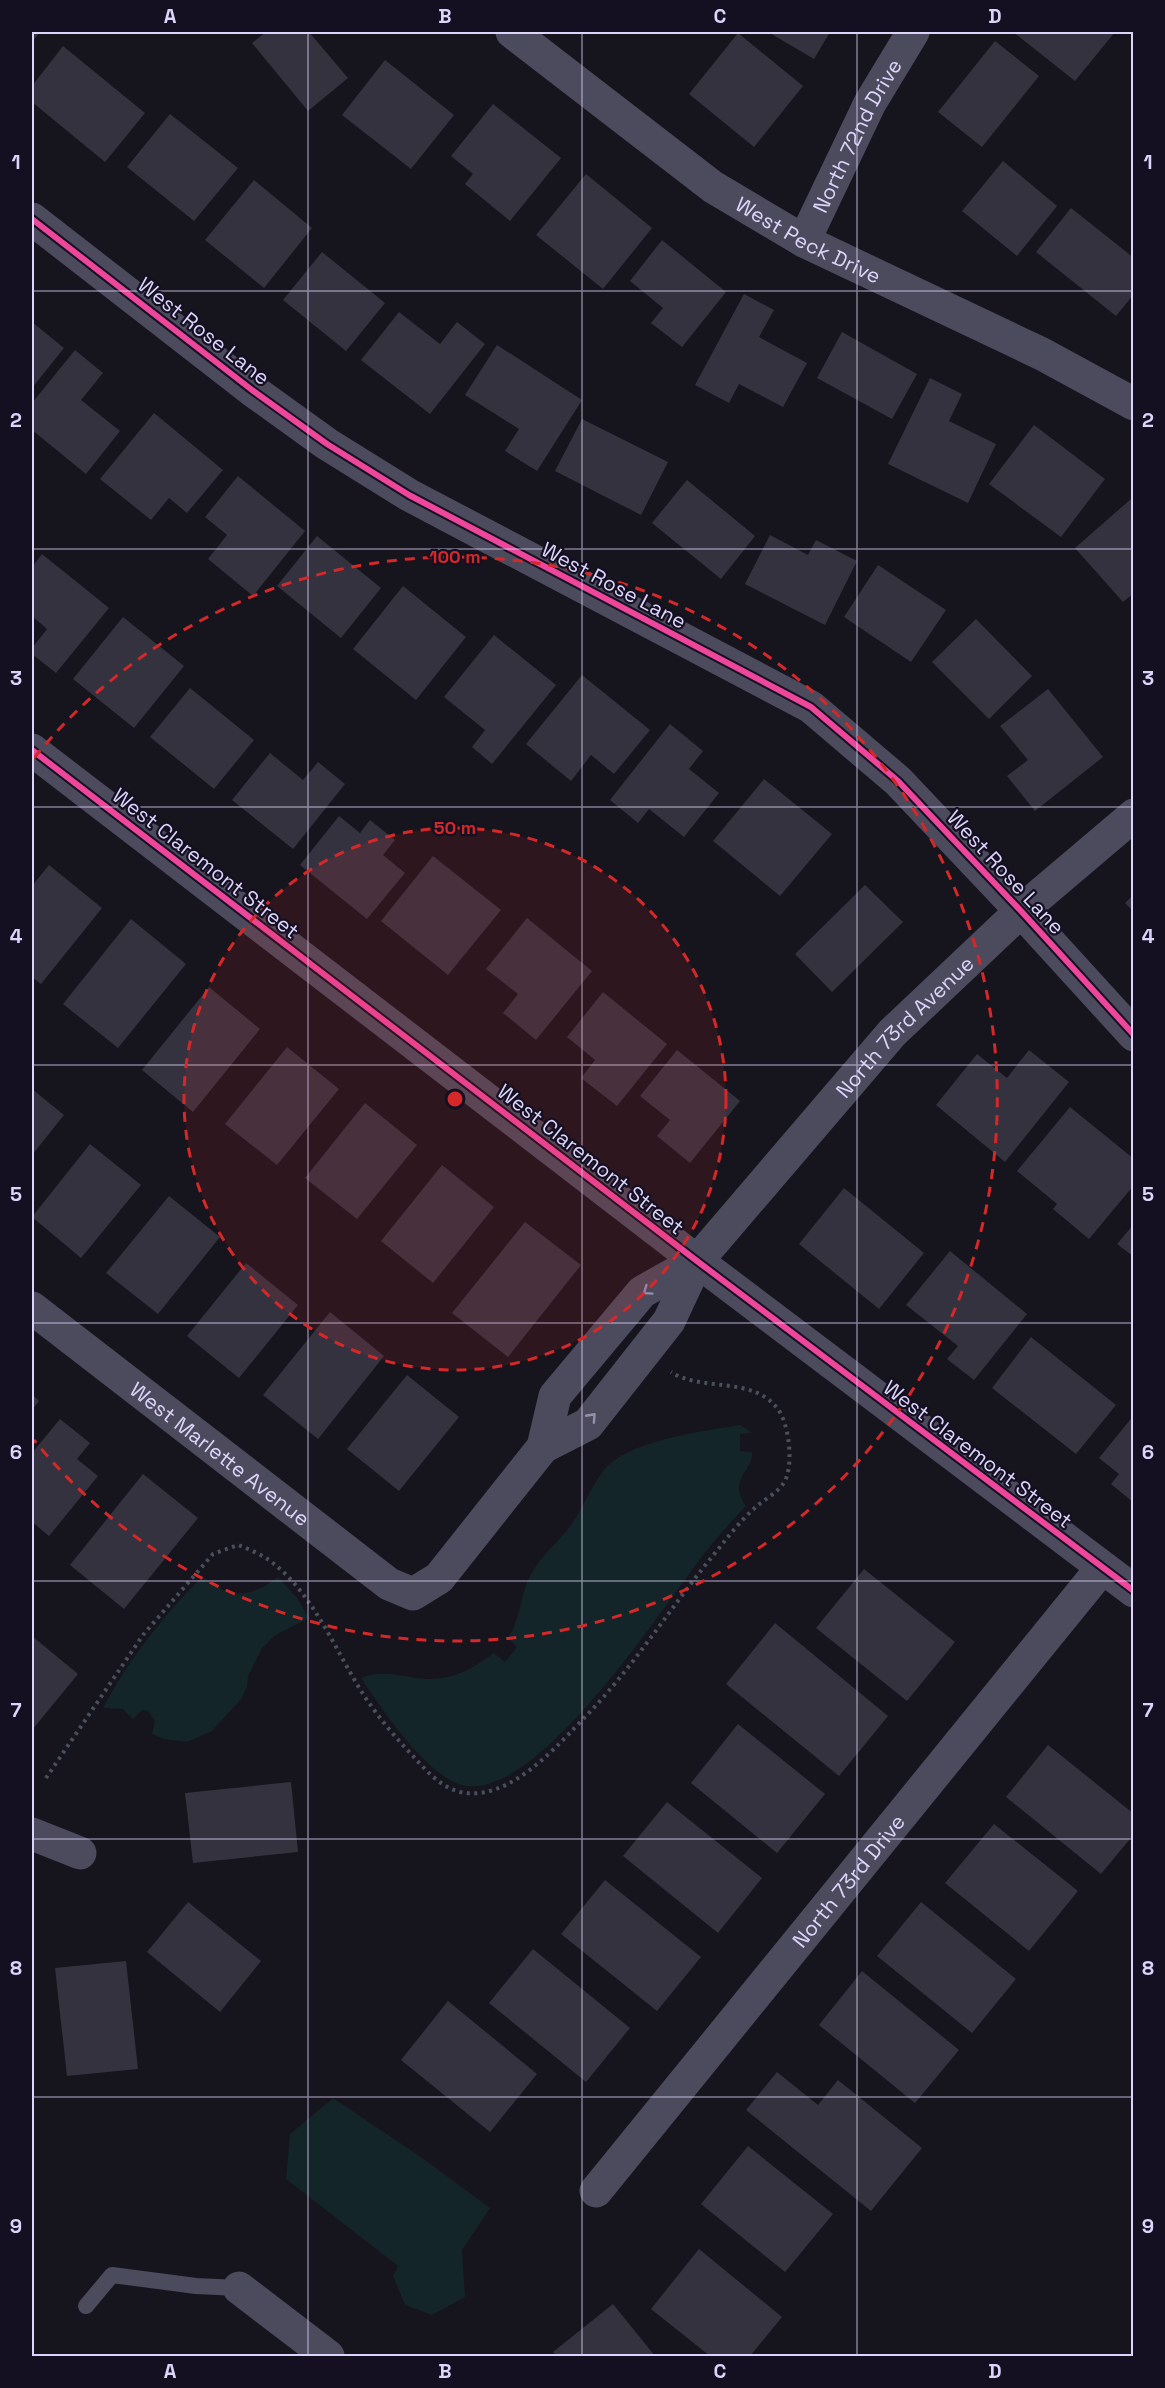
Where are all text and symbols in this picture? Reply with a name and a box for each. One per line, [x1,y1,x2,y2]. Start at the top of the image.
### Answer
text: A [164,3,177,29]
text: B [438,3,452,29]
text: C [714,3,727,29]
text: D [988,3,1002,29]
street label: North 72nd Drive [806,54,907,217]
text: 1 [11,149,21,175]
text: 1 [1143,149,1153,175]
street label: West Peck Drive [731,190,885,289]
street label: West Rose Lane [132,271,276,391]
text: 2 [10,407,22,433]
text: 2 [1142,407,1154,433]
street label: West Rose Lane [537,535,691,635]
text: 100 m [429,545,481,568]
text: 3 [10,665,22,691]
text: 3 [1142,665,1154,691]
street label: West Claremont Street [107,782,305,944]
street label: West Rose Lane [941,804,1071,940]
text: 50 m [434,816,476,839]
text: 4 [10,923,23,949]
text: 4 [1142,923,1155,949]
street label: North 73rd Avenue [829,950,979,1103]
street label: West Claremont Street [492,1078,690,1240]
centre of rings [445,1089,465,1109]
text: 5 [10,1181,22,1207]
text: 5 [1142,1181,1154,1207]
one-way arrow [642,1284,653,1295]
street label: West Claremont Street [878,1374,1078,1534]
street label: West Marlette Avenue [125,1375,316,1532]
one-way arrow [585,1413,596,1424]
text: 6 [10,1439,22,1465]
text: 6 [1142,1439,1154,1465]
text: 7 [10,1697,22,1723]
text: 7 [1142,1697,1154,1723]
street label: North 73rd Drive [786,1808,910,1953]
text: 8 [10,1955,22,1981]
text: 8 [1142,1955,1154,1981]
text: 9 [10,2213,22,2239]
text: 9 [1142,2213,1154,2239]
text: A [164,2358,177,2384]
text: B [438,2358,452,2384]
text: C [714,2358,727,2384]
text: D [988,2358,1002,2384]

